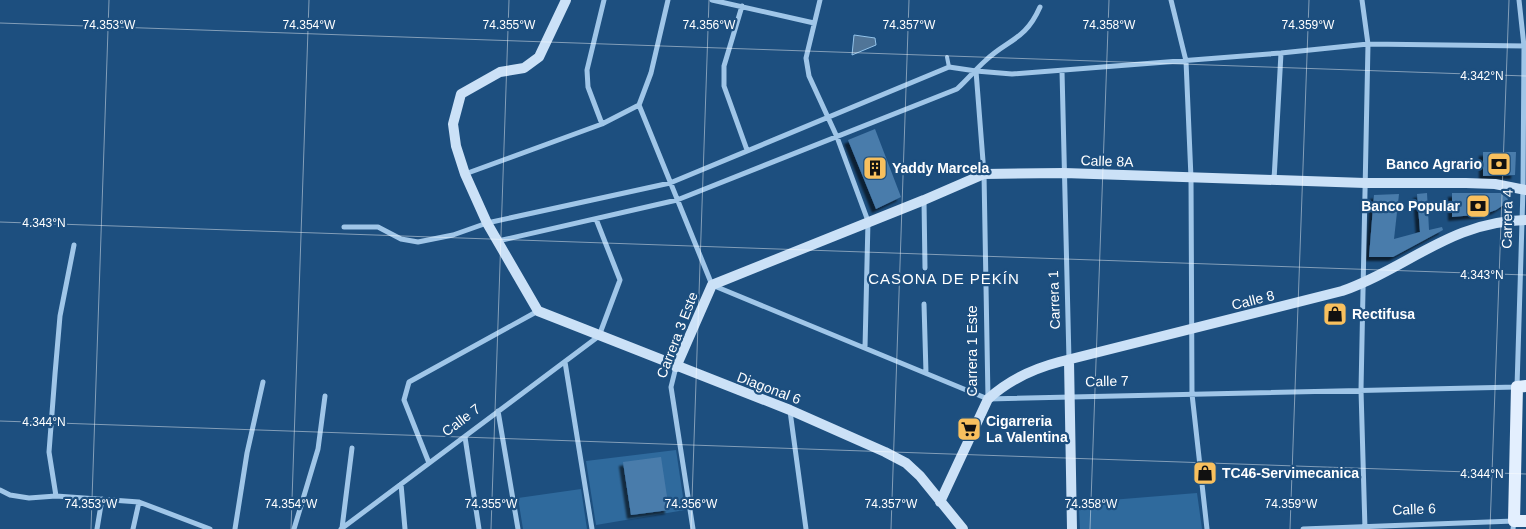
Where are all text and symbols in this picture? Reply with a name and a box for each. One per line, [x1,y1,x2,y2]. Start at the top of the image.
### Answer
text: 74.353°W [83,18,136,32]
text: 74.354°W [283,18,336,32]
text: 74.355°W [483,18,536,32]
text: 74.356°W [683,18,736,32]
text: 74.357°W [883,18,936,32]
text: 74.358°W [1083,18,1136,32]
text: 74.359°W [1282,18,1335,32]
text: 4.342°N [1460,69,1504,83]
bank icon: Banco Agrario [1486,151,1512,177]
street label: Calle 8A [1080,152,1134,170]
building icon: Yaddy Marcela [862,155,888,181]
place label: Banco Agrario [1386,156,1482,172]
place label: Yaddy Marcela [892,160,989,176]
street label: Carrera 4 [1498,189,1516,249]
bank icon: Banco Popular [1465,193,1491,219]
place label: Banco Popular [1361,198,1461,214]
text: 4.343°N [22,216,66,230]
text: 4.343°N [1460,268,1504,282]
district label: CASONA DE PEKÍN [868,270,1020,287]
street label: Carrera 1 [1045,270,1063,330]
street label: Calle 8 [1230,287,1276,313]
street label: Carrera 3 Este [653,289,701,380]
shop icon: Rectifusa [1322,301,1348,327]
street label: Carrera 1 Este [964,305,980,397]
place label: Rectifusa [1352,306,1415,322]
street label: Diagonal 6 [735,369,803,408]
street label: Calle 7 [1085,373,1129,389]
street label: Calle 7 [439,400,483,440]
place label: Cigarreria La Valentina [986,413,1068,445]
text: 4.344°N [22,415,66,429]
supermarket icon: Cigarreria La Valentina [956,416,982,442]
shop icon: TC46-Servimecanica [1192,460,1218,486]
place label: TC46-Servimecanica [1222,465,1359,481]
text: 4.344°N [1460,467,1504,481]
text: 74.353°W [65,497,118,511]
text: 74.354°W [265,497,318,511]
text: 74.355°W [465,497,518,511]
text: 74.356°W [665,497,718,511]
text: 74.357°W [865,497,918,511]
text: 74.358°W [1065,497,1118,511]
text: 74.359°W [1265,497,1318,511]
street label: Calle 6 [1392,500,1436,518]

